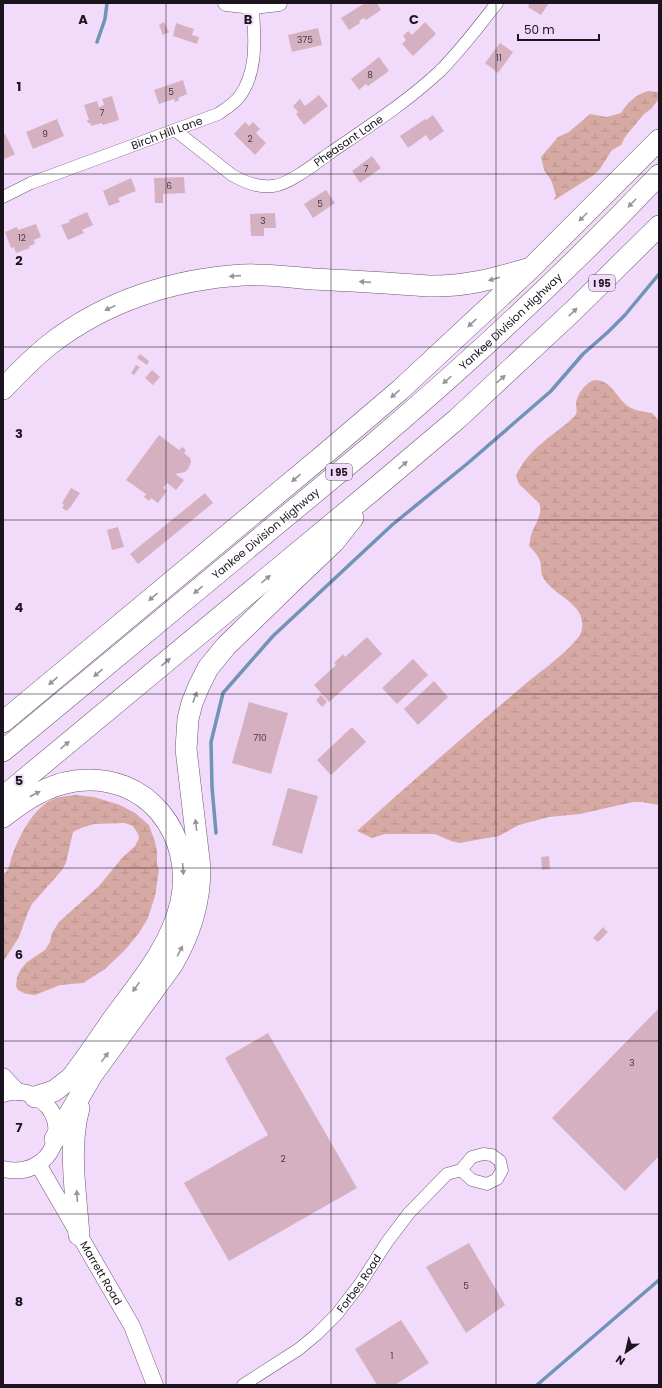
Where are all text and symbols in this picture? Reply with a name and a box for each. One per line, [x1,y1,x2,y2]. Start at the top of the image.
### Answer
text: A [78,10,88,29]
text: B [244,10,253,29]
text: C [409,10,419,29]
scale bar [518,16,599,42]
text: 50 m [524,21,555,38]
house number: 375 [297,34,313,46]
house number: 11 [496,52,502,64]
house number: 8 [367,69,373,81]
text: 1 [17,77,21,96]
house number: 5 [168,86,174,98]
house number: 7 [100,107,105,119]
street label: Pheasant Lane [311,111,386,170]
street label: Birch Hill Lane [129,112,205,153]
house number: 9 [42,128,48,140]
house number: 2 [247,133,253,145]
house number: 7 [364,163,369,175]
house number: 6 [166,180,172,192]
house number: 5 [317,198,323,210]
one-way arrow [627,198,637,208]
one-way arrow [578,212,588,222]
house number: 3 [260,215,266,227]
house number: 12 [18,232,26,244]
text: 2 [15,251,23,270]
street label: Yankee Division Highway [455,269,566,373]
one-way arrow [229,272,241,279]
road number: I 95 [589,275,615,291]
one-way arrow [488,276,500,282]
one-way arrow [358,279,371,285]
one-way arrow [104,305,116,311]
one-way arrow [568,307,578,317]
one-way arrow [467,318,477,328]
one-way arrow [442,375,452,385]
one-way arrow [495,375,506,384]
one-way arrow [390,390,400,399]
text: 3 [15,424,23,443]
one-way arrow [398,461,407,470]
road number: I 95 [326,464,352,480]
one-way arrow [291,474,301,483]
street label: Yankee Division Highway [208,483,323,583]
one-way arrow [260,575,271,584]
one-way arrow [192,585,203,594]
one-way arrow [147,593,158,602]
text: 4 [15,598,24,617]
one-way arrow [160,658,171,667]
one-way arrow [92,668,103,677]
one-way arrow [48,676,58,685]
one-way arrow [192,690,198,702]
house number: 710 [253,732,267,744]
one-way arrow [60,741,71,750]
text: 5 [15,771,23,790]
one-way arrow [29,791,41,798]
one-way arrow [192,819,199,831]
one-way arrow [180,863,187,875]
text: 6 [15,945,23,964]
one-way arrow [176,946,183,957]
one-way arrow [132,982,140,993]
one-way arrow [101,1052,109,1063]
house number: 3 [629,1057,635,1069]
text: 7 [16,1118,23,1137]
house number: 2 [280,1153,286,1165]
one-way arrow [73,1190,80,1202]
street label: Marrett Road [76,1238,126,1308]
street label: Forbes Road [333,1251,385,1316]
house number: 5 [463,1280,469,1292]
text: 8 [15,1292,23,1311]
north arrow [606,1332,646,1372]
house number: 1 [391,1350,394,1362]
text: N [613,1351,628,1369]

